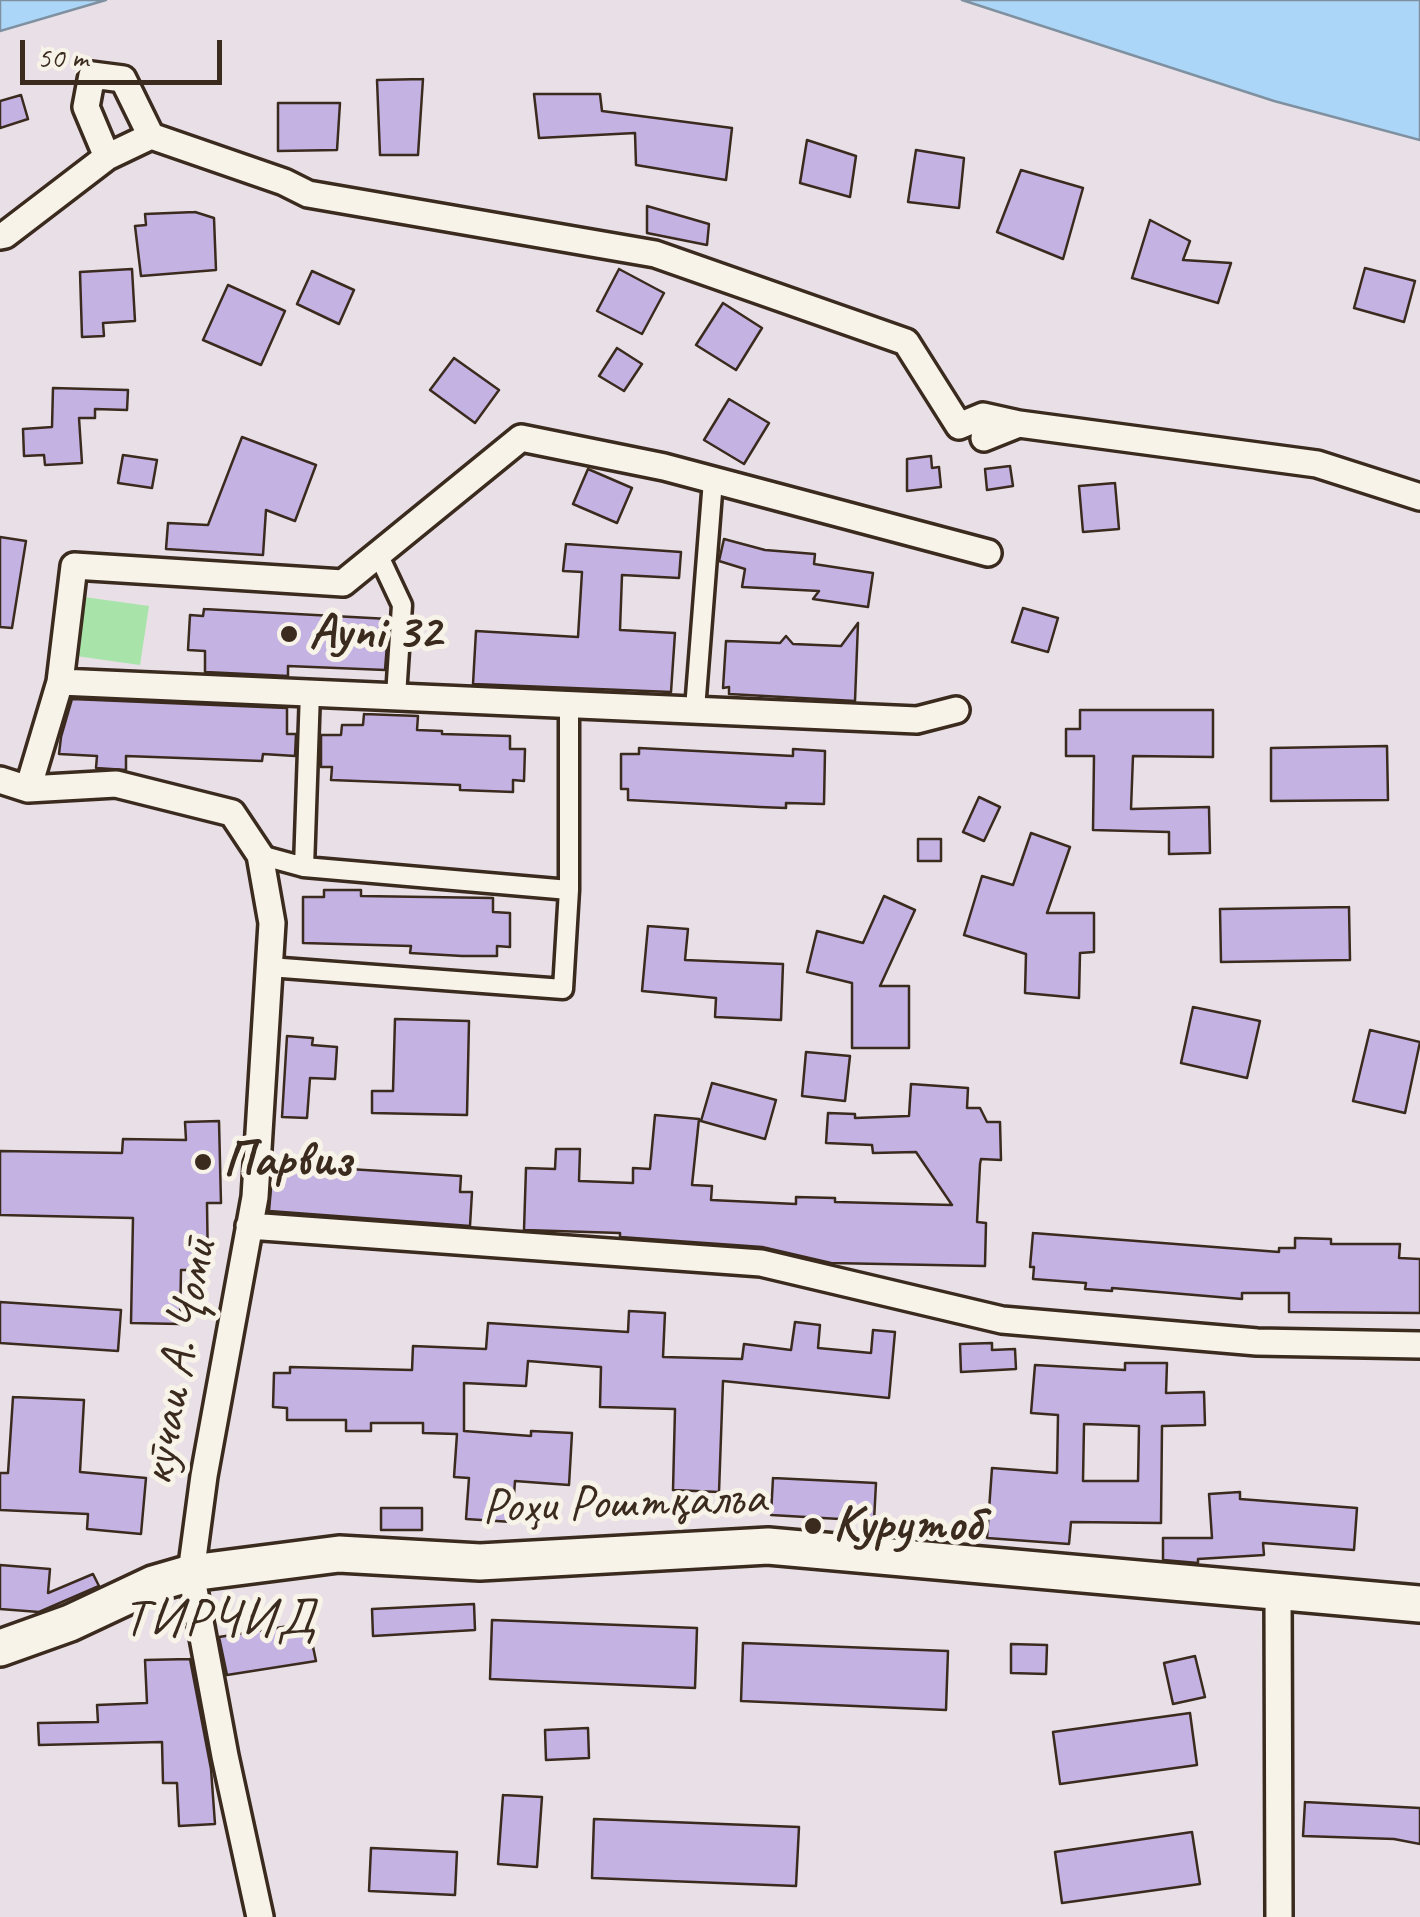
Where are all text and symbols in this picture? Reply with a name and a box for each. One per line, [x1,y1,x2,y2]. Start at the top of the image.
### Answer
scale bar [25,20,228,82]
text: 50 m [37,38,88,76]
place label: Ayni 32 [309,604,441,664]
marker: Ayni 32 [278,623,300,645]
place label: Парвиз [223,1132,351,1192]
marker: Парвиз [192,1151,214,1173]
street label: кӯчаи А. Ҷомӣ [129,1234,231,1490]
street label: Роҳи Роштқалъа [481,1469,767,1539]
place label: Курутоб [833,1496,982,1556]
marker: Курутоб [802,1515,824,1537]
district label: ТИРЧИД [123,1589,317,1651]

